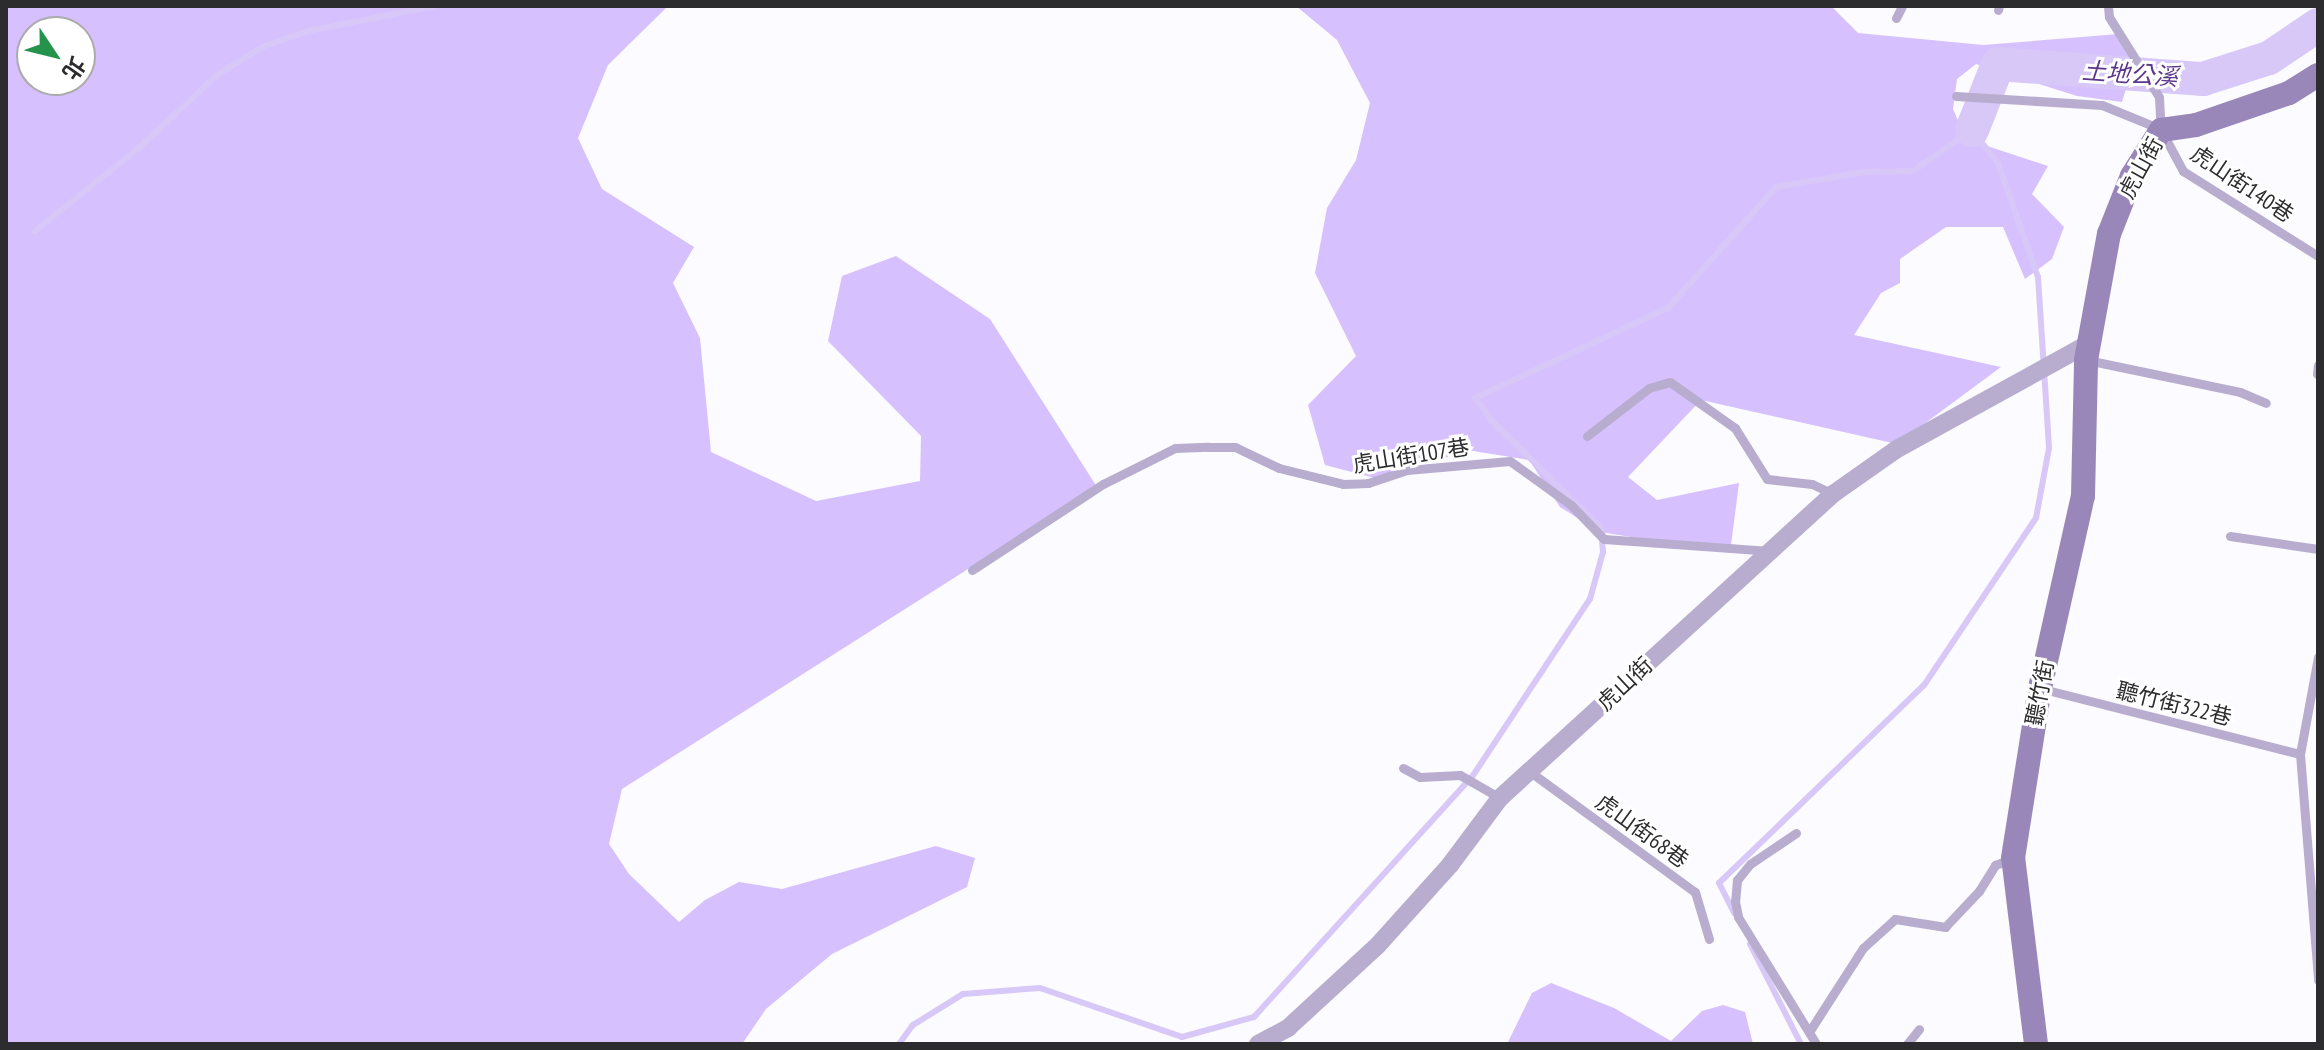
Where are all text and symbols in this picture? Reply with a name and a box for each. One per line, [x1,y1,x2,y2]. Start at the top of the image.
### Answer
north arrow [16,16,96,96]
text: 北 [56,52,92,86]
water label: 土地公溪 [2081,56,2179,92]
street label: 虎山街 [2113,133,2169,203]
street label: 虎山街140巷 [2186,140,2298,228]
street label: 虎山街107巷 [1351,434,1471,478]
street label: 虎山街 [1592,652,1658,716]
street label: 聽竹街 [2021,658,2059,728]
street label: 聽竹街322巷 [2114,677,2234,731]
street label: 虎山街68巷 [1591,789,1693,873]

